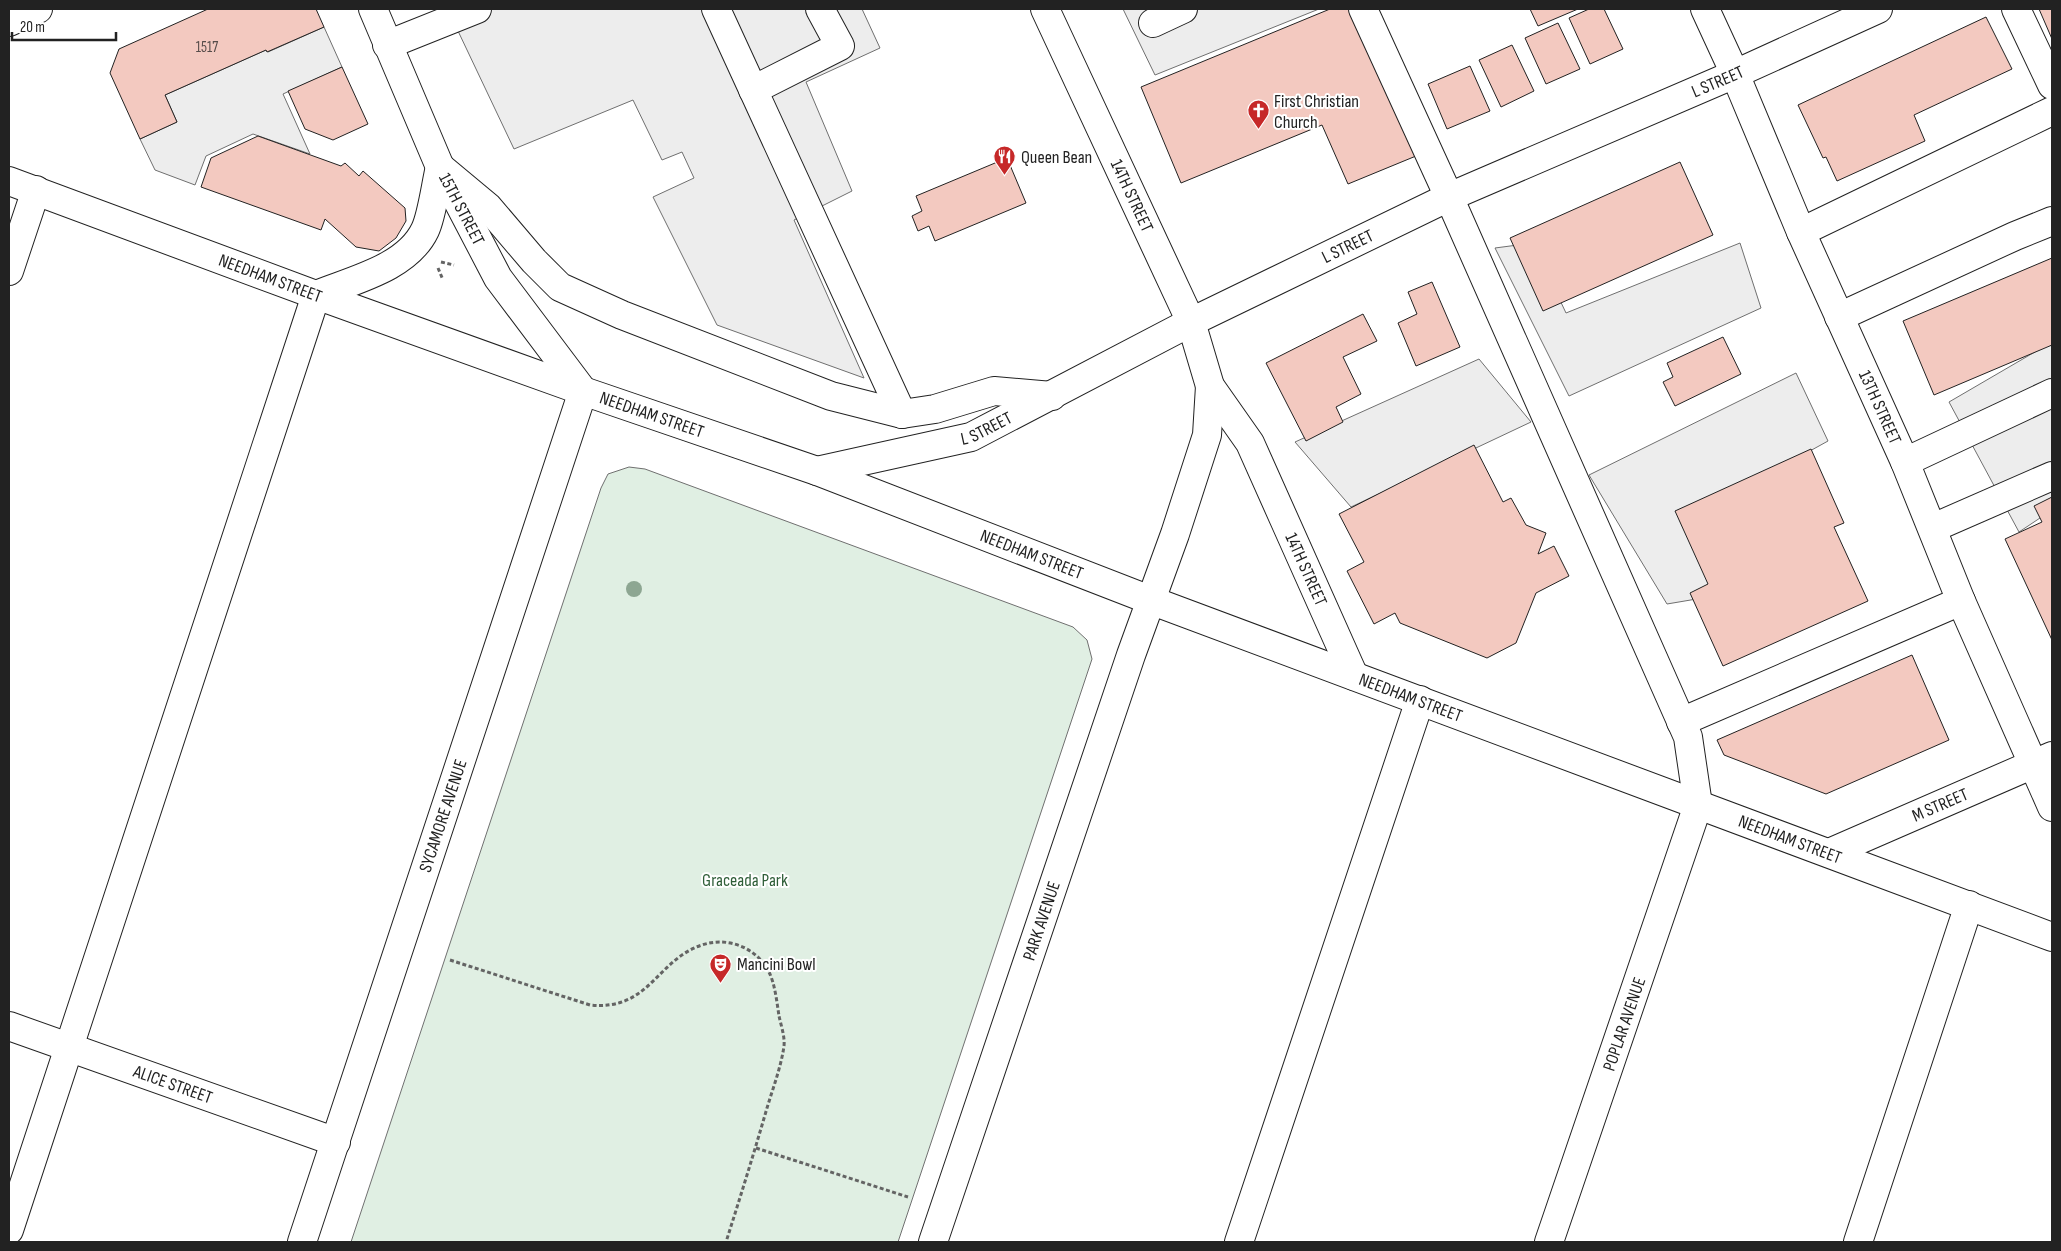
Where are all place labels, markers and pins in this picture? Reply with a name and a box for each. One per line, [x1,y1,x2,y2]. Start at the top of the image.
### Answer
place label: First Christian Church [1274,91,1359,133]
church icon: First Christian Church [1246,99,1270,130]
restaurant icon: Queen Bean [993,145,1017,176]
place label: Queen Bean [1021,147,1092,168]
theatre icon: Mancini Bowl [709,952,733,983]
place label: Mancini Bowl [737,954,816,975]

